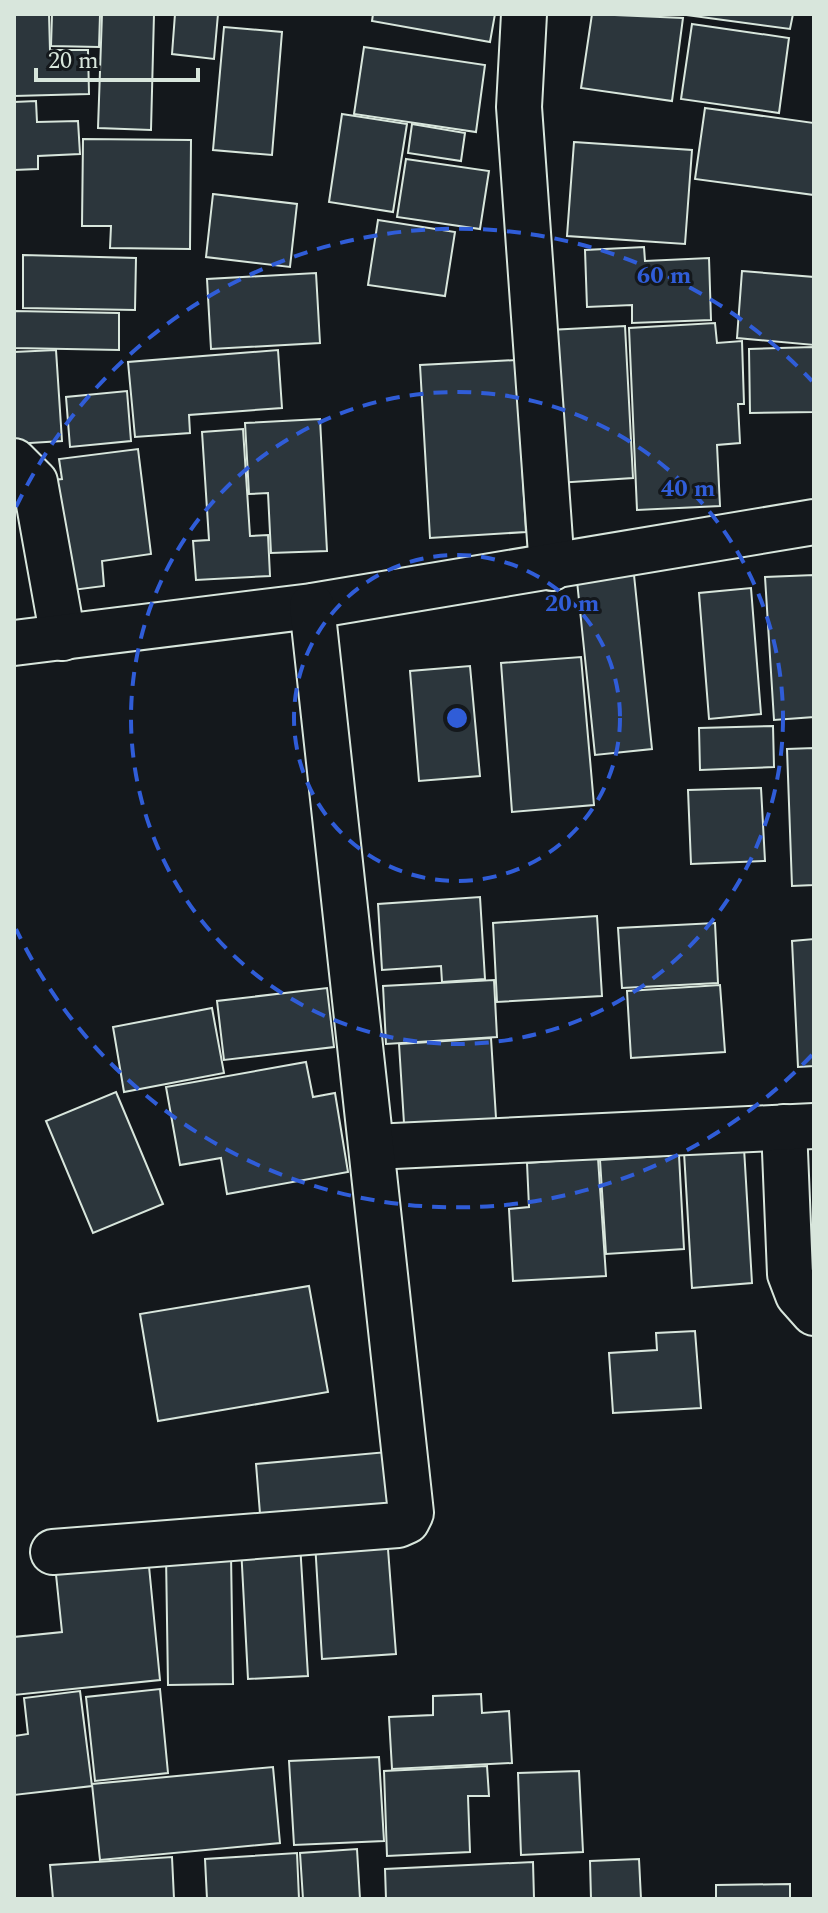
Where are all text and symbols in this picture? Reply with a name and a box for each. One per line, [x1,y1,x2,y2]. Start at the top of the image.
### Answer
scale bar [36,32,198,82]
text: 20 m [48,43,99,79]
text: 60 m [637,258,692,294]
text: 40 m [661,471,716,507]
text: 20 m [545,586,600,622]
centre of rings [443,704,471,732]

